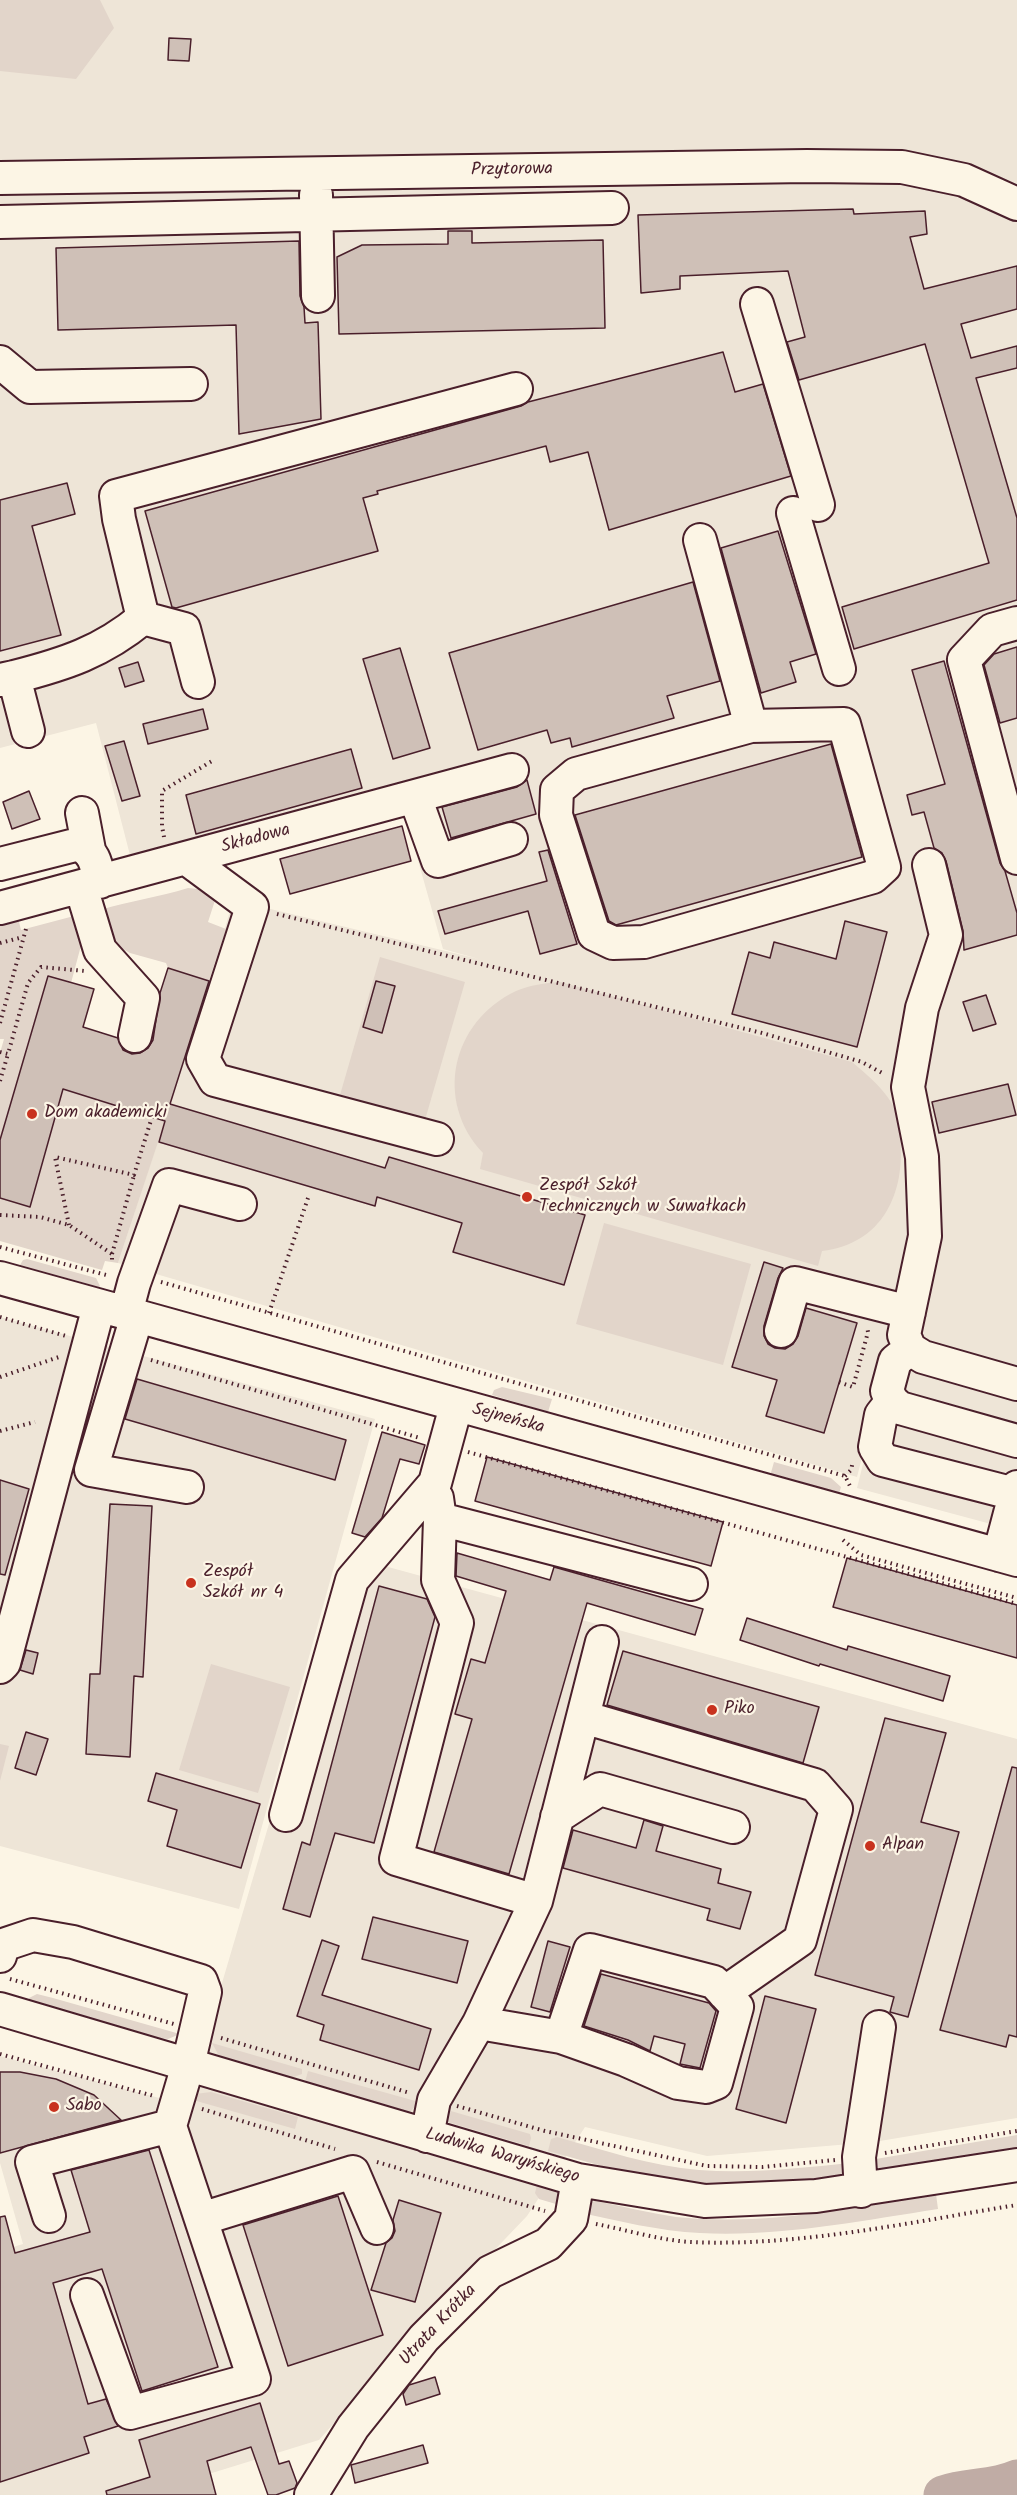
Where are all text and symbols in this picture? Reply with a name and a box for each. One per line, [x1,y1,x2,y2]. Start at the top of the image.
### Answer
street label: Przytorowa [471,159,553,183]
street label: Składowa [219,820,293,860]
place label: Dom akademicki [44,1103,167,1125]
marker: Dom akademicki [25,1107,39,1121]
place label: Zespół Szkół Technicznych w Suwałkach [539,1176,746,1218]
marker: Zespół Szkół Technicznych w Suwałkach [520,1190,534,1204]
street label: Sejneńska [469,1400,547,1440]
place label: Zespół Szkół nr 4 [203,1562,283,1604]
marker: Zespół Szkół nr 4 [184,1576,198,1590]
place label: Piko [724,1699,755,1721]
marker: Piko [705,1703,719,1717]
place label: Alpan [882,1835,924,1857]
marker: Alpan [863,1839,877,1853]
place label: Sabo [66,2096,102,2118]
marker: Sabo [47,2100,61,2114]
street label: Ludwika Waryńskiego [422,2125,582,2189]
street label: Utrata Krótka [396,2281,482,2371]

